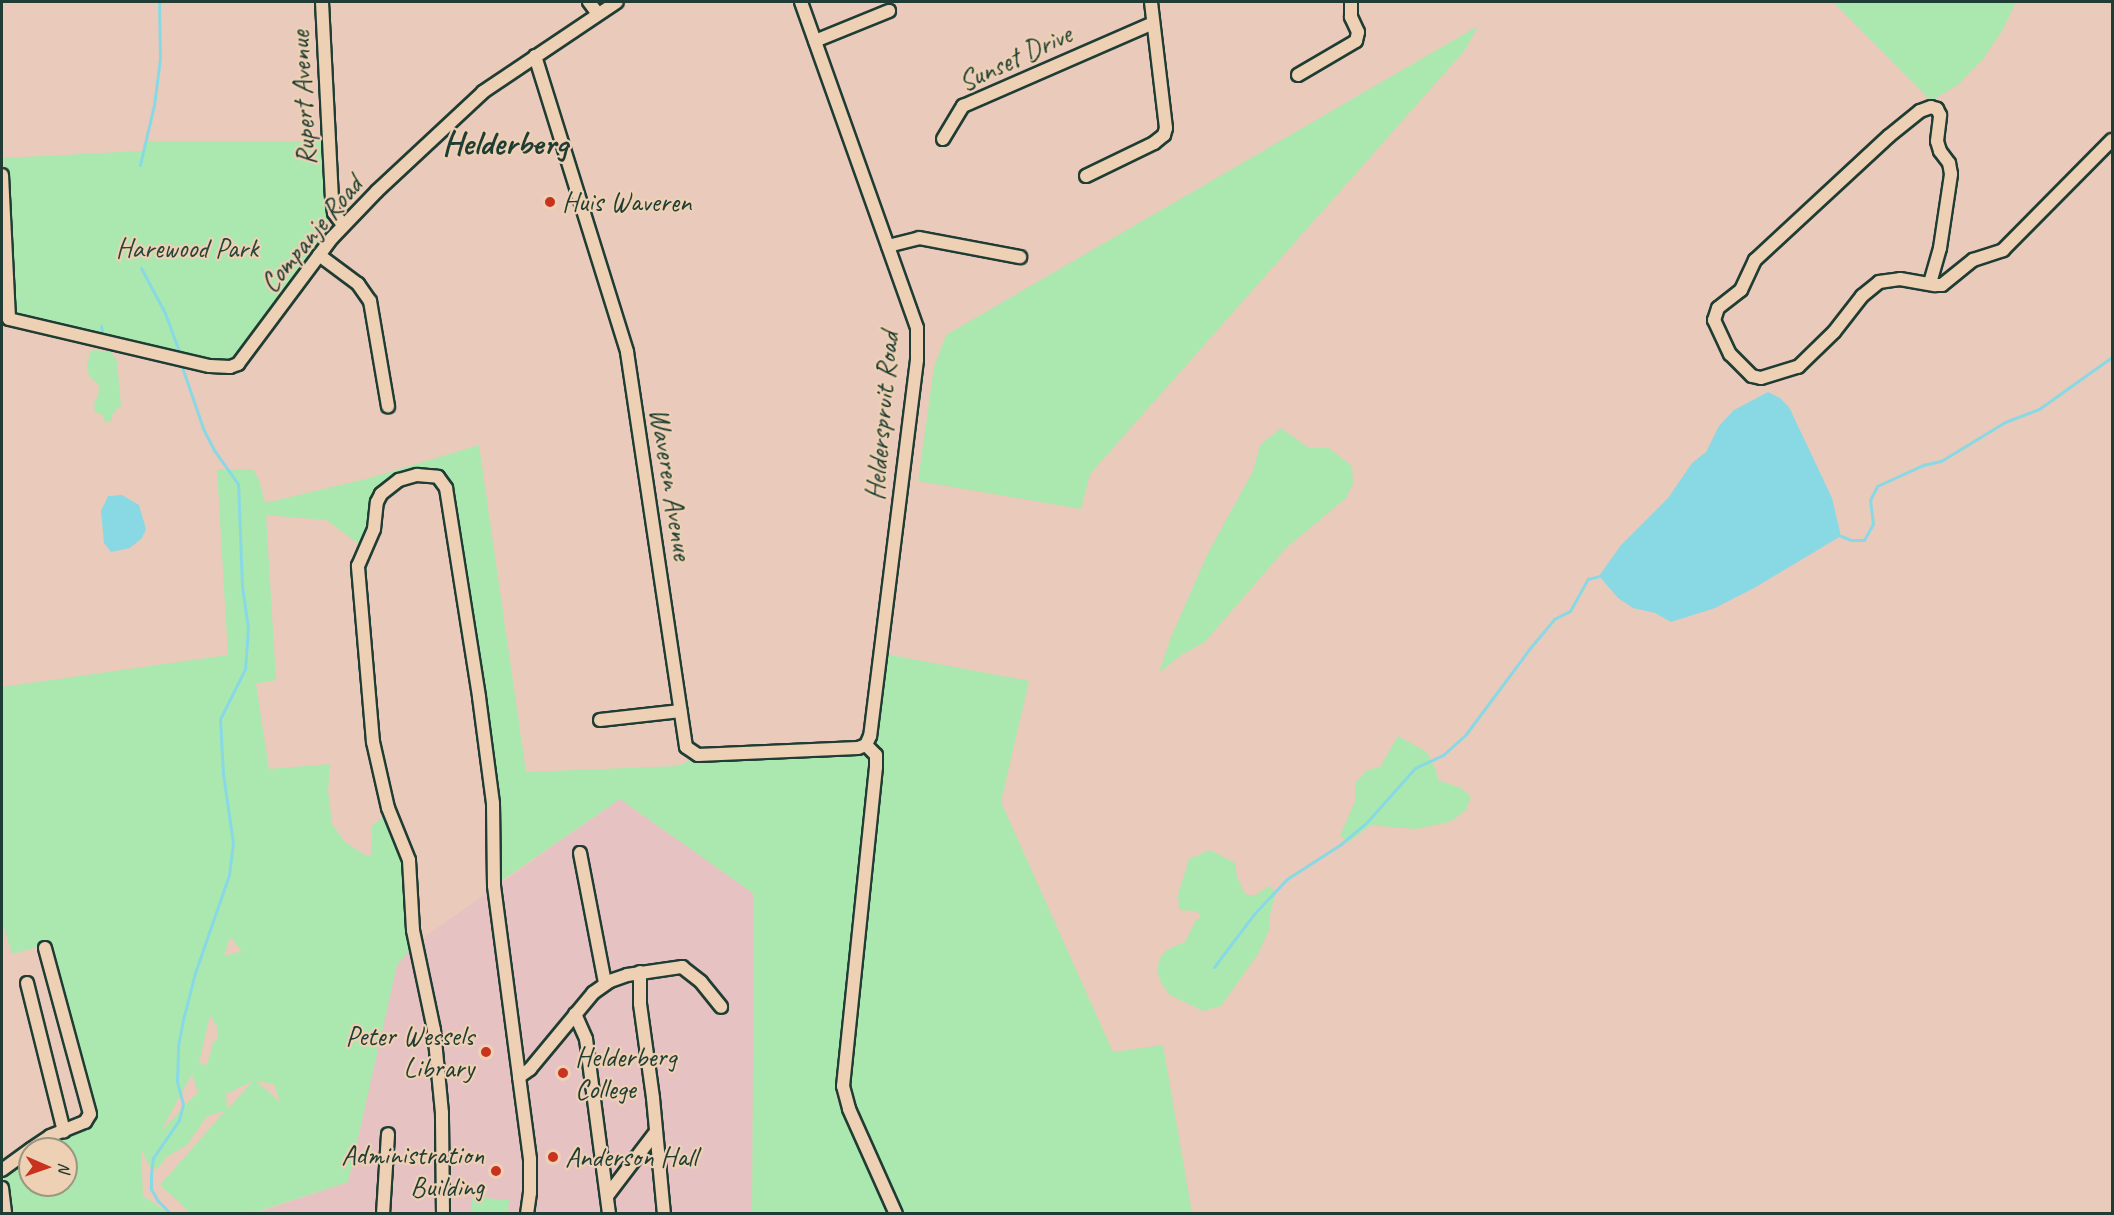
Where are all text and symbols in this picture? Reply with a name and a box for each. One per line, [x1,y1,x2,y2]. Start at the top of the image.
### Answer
street label: Sunset Drive [953,17,1077,99]
street label: Rupert Avenue [283,30,323,166]
district label: Helderberg [442,123,568,163]
street label: Companje Road [253,169,369,299]
place label: Huis Waveren [562,185,692,219]
marker: Huis Waveren [543,195,557,209]
park label: Harewood Park [115,231,259,265]
street label: Helderspruit Road [858,330,906,502]
street label: Waveren Avenue [642,406,700,562]
place label: Peter Wessels Library [345,1019,474,1085]
place label: Helderberg College [575,1040,676,1106]
marker: Peter Wessels Library [479,1045,493,1059]
marker: Helderberg College [556,1066,570,1080]
north arrow [18,1137,78,1197]
place label: Administration Building [341,1138,484,1204]
place label: Anderson Hall [565,1140,698,1174]
marker: Anderson Hall [546,1150,560,1164]
text: N [54,1162,74,1173]
marker: Administration Building [489,1164,503,1178]

